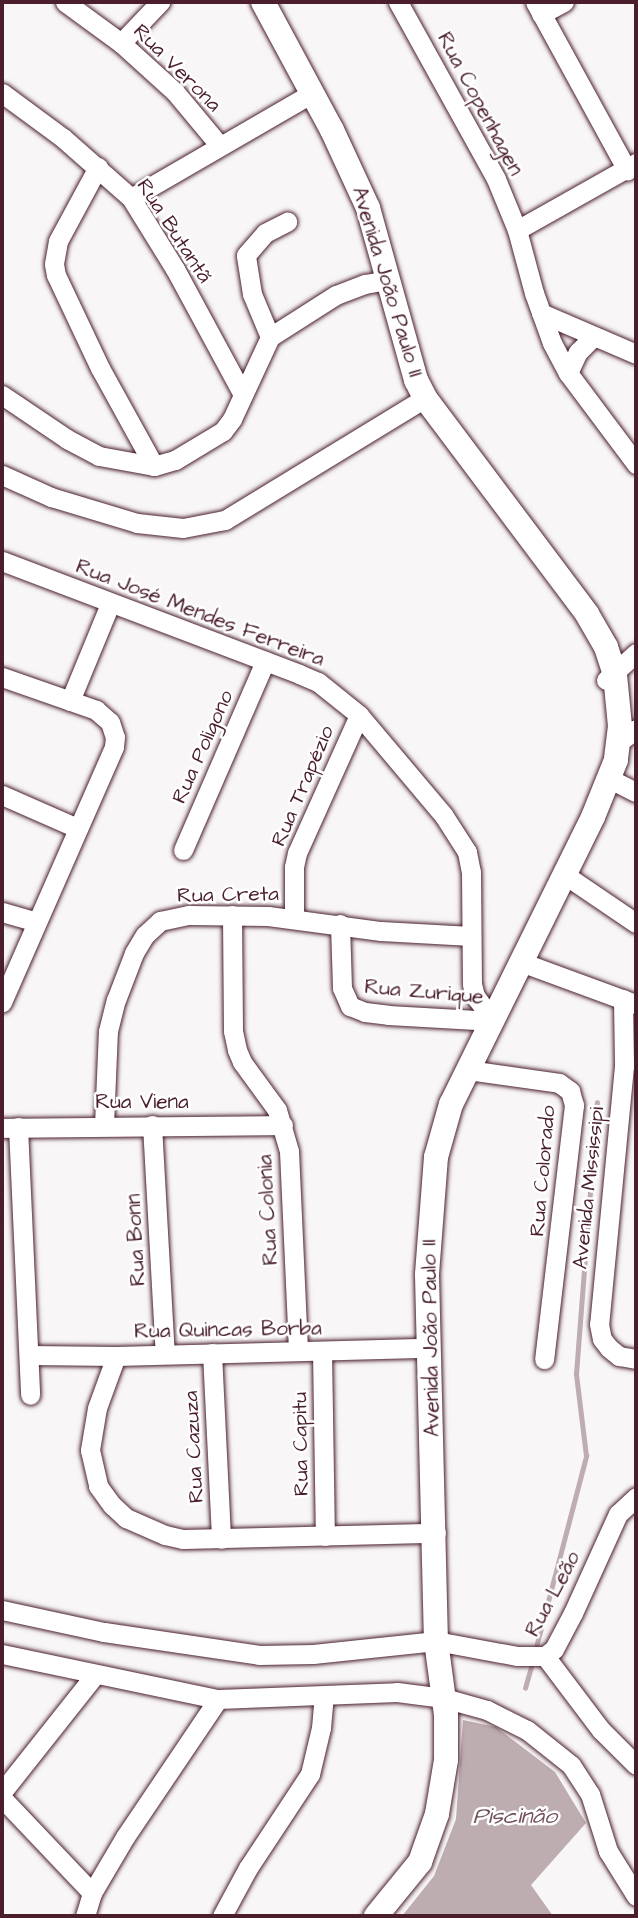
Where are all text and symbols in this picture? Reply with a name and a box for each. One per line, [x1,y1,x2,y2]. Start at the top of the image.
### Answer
street label: Rua Verona [128,19,226,117]
street label: Rua Copenhagen [432,28,528,180]
street label: Rua Butantã [131,174,217,288]
street label: Avenida João Paulo II [346,184,428,380]
street label: Rua José Mendes Ferreira [72,554,328,672]
street label: Rua Poligono [167,686,239,808]
street label: Rua Trapézio [266,722,340,850]
street label: Rua Creta [177,882,279,908]
street label: Rua Zurique [363,974,485,1010]
street label: Rua Viena [95,1089,189,1115]
street label: Rua Colorado [525,1104,561,1238]
street label: Avenida Mississipi [568,1106,610,1270]
street label: Rua Colonia [253,1154,283,1266]
street label: Rua Bonn [121,1193,151,1287]
street label: Avenida João Paulo II [417,1239,445,1437]
street label: Rua Quincas Borba [134,1316,322,1344]
street label: Rua Cazuza [178,1390,210,1504]
street label: Rua Capitu [287,1392,315,1496]
street label: Rua Leão [520,1547,586,1641]
water label: Piscinão [473,1802,557,1830]

